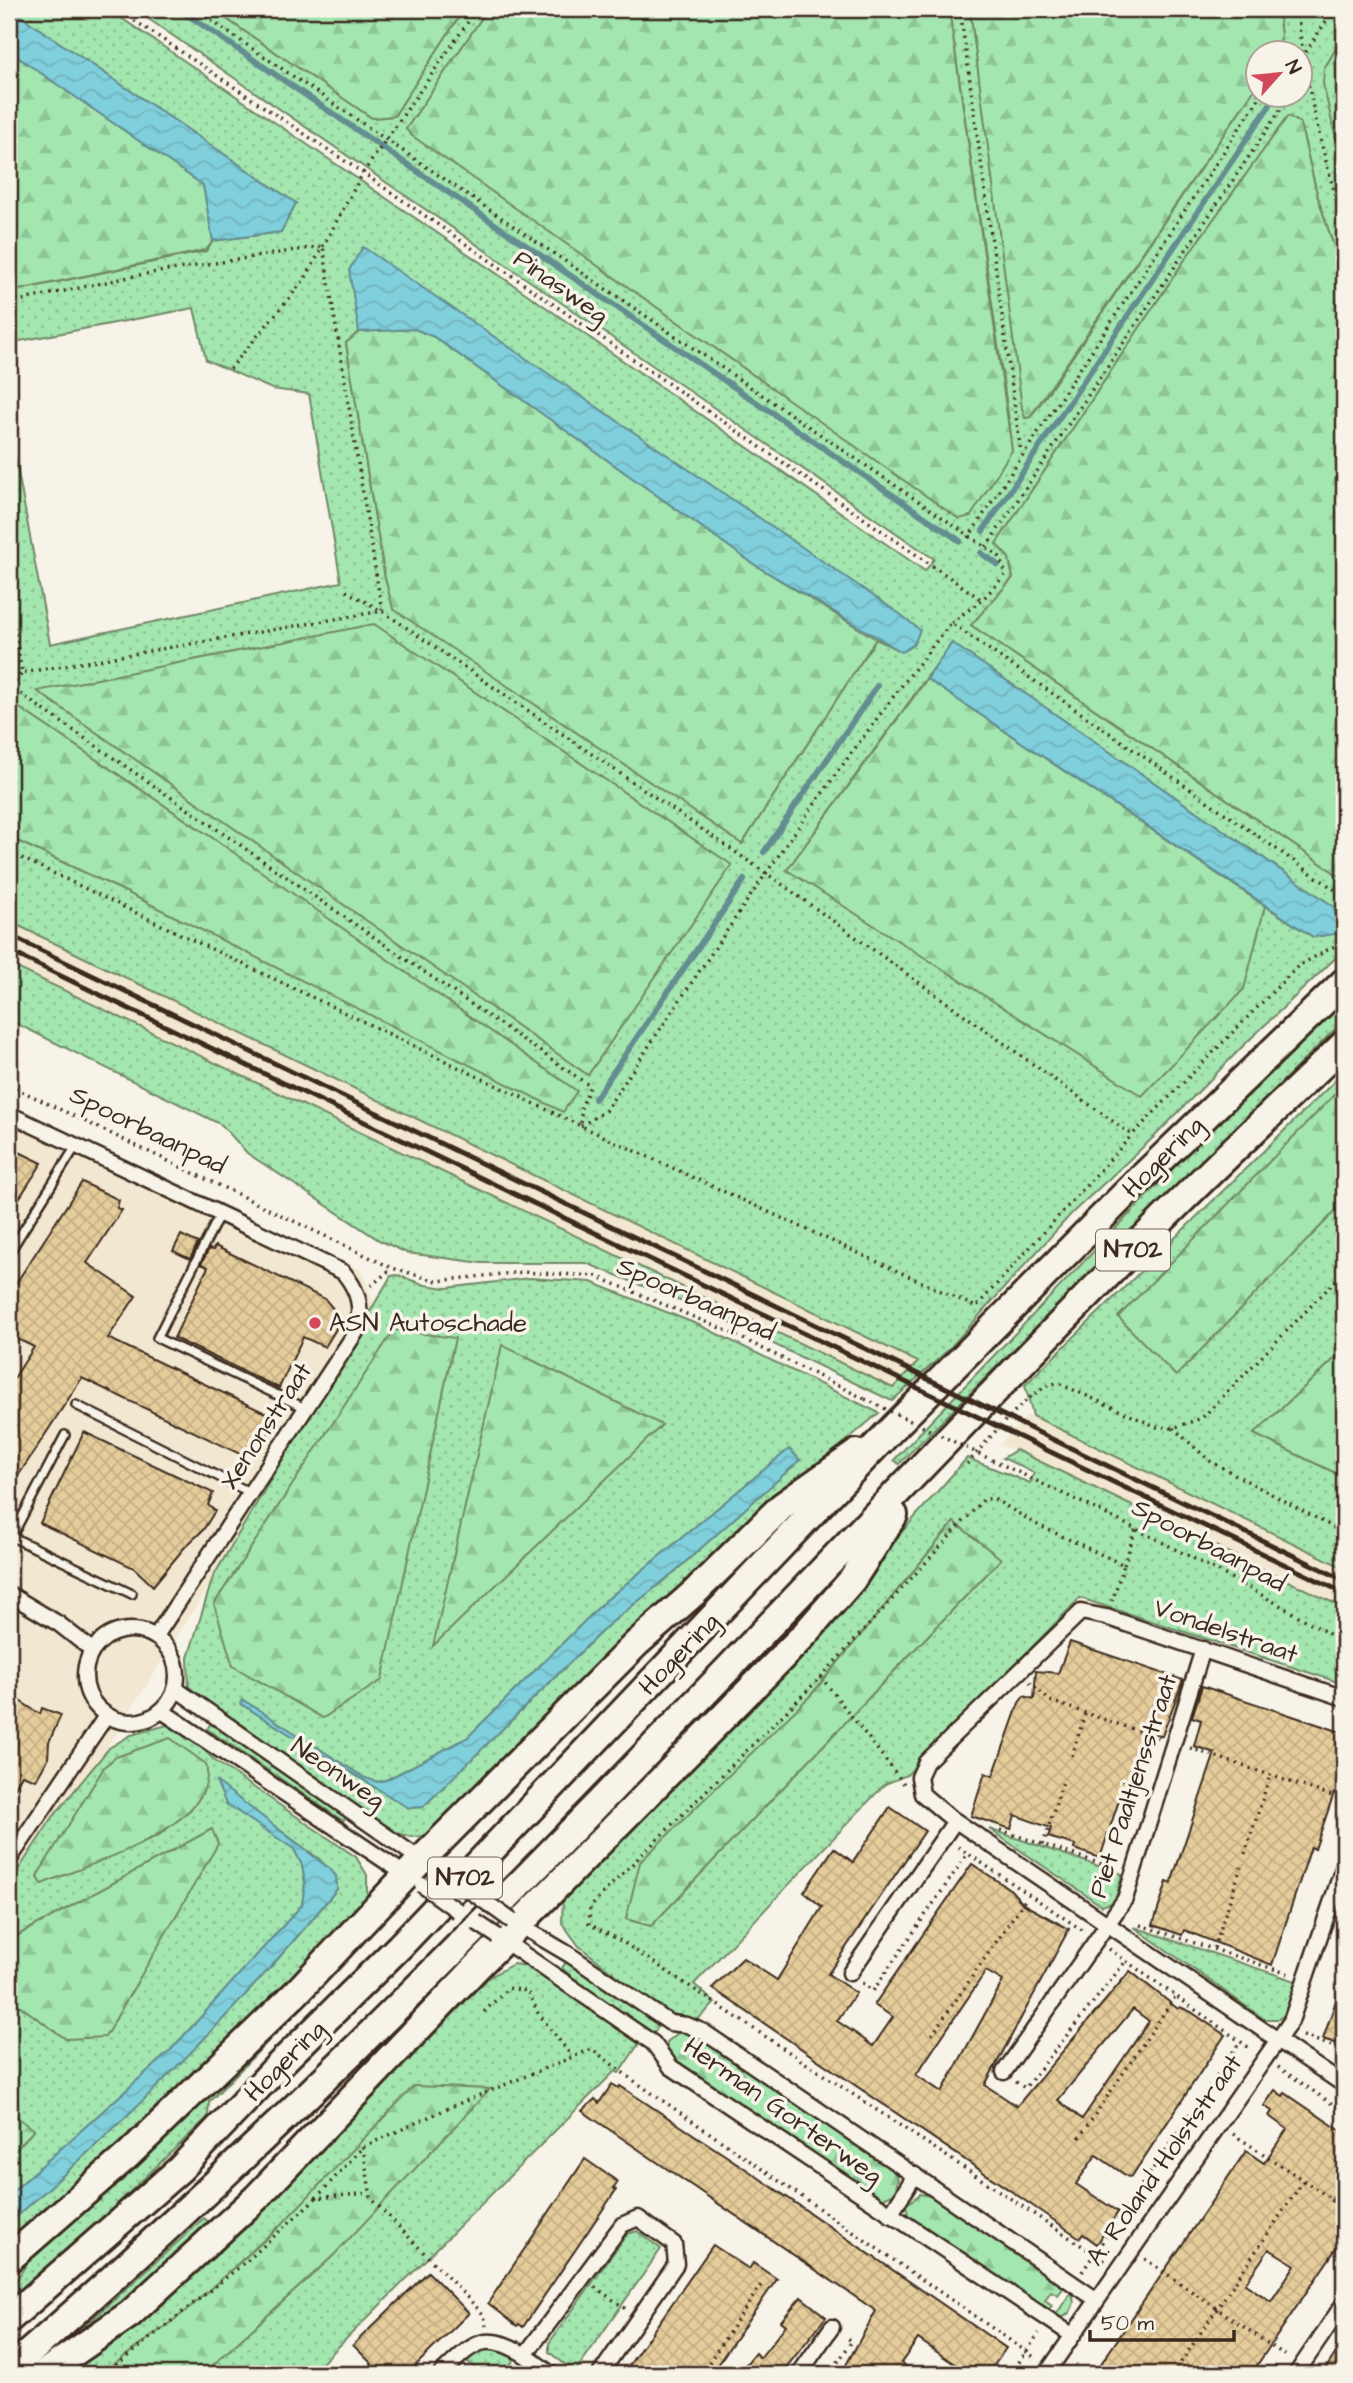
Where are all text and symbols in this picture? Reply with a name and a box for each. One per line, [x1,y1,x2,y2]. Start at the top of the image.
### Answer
north arrow [1244,38,1314,108]
text: N [1278,56,1308,78]
street label: Pinasweg [505,241,616,334]
street label: Spoorbaanpad [64,1077,232,1183]
street label: Hogering [1114,1108,1213,1207]
road number: N702 [1096,1230,1170,1270]
street label: Spoorbaanpad [611,1248,781,1350]
place label: ASN Autoschade [329,1305,527,1341]
marker: ASN Autoschade [307,1315,323,1331]
street label: Xenonstraat [211,1355,321,1497]
street label: Spoorbaanpad [1126,1489,1292,1601]
street label: Vondelstraat [1149,1590,1303,1673]
street label: Hogering [630,1605,729,1705]
street label: Piet Paaltjensstraat [1080,1669,1186,1902]
street label: Neonweg [283,1728,392,1819]
road number: N702 [428,1857,502,1898]
street label: Hogering [236,2012,335,2111]
street label: Herman Gorterweg [675,2029,890,2195]
street label: A. Roland Holststraat [1077,2047,1251,2273]
scale bar [1090,2299,1234,2343]
text: 50 m [1101,2309,1155,2338]

